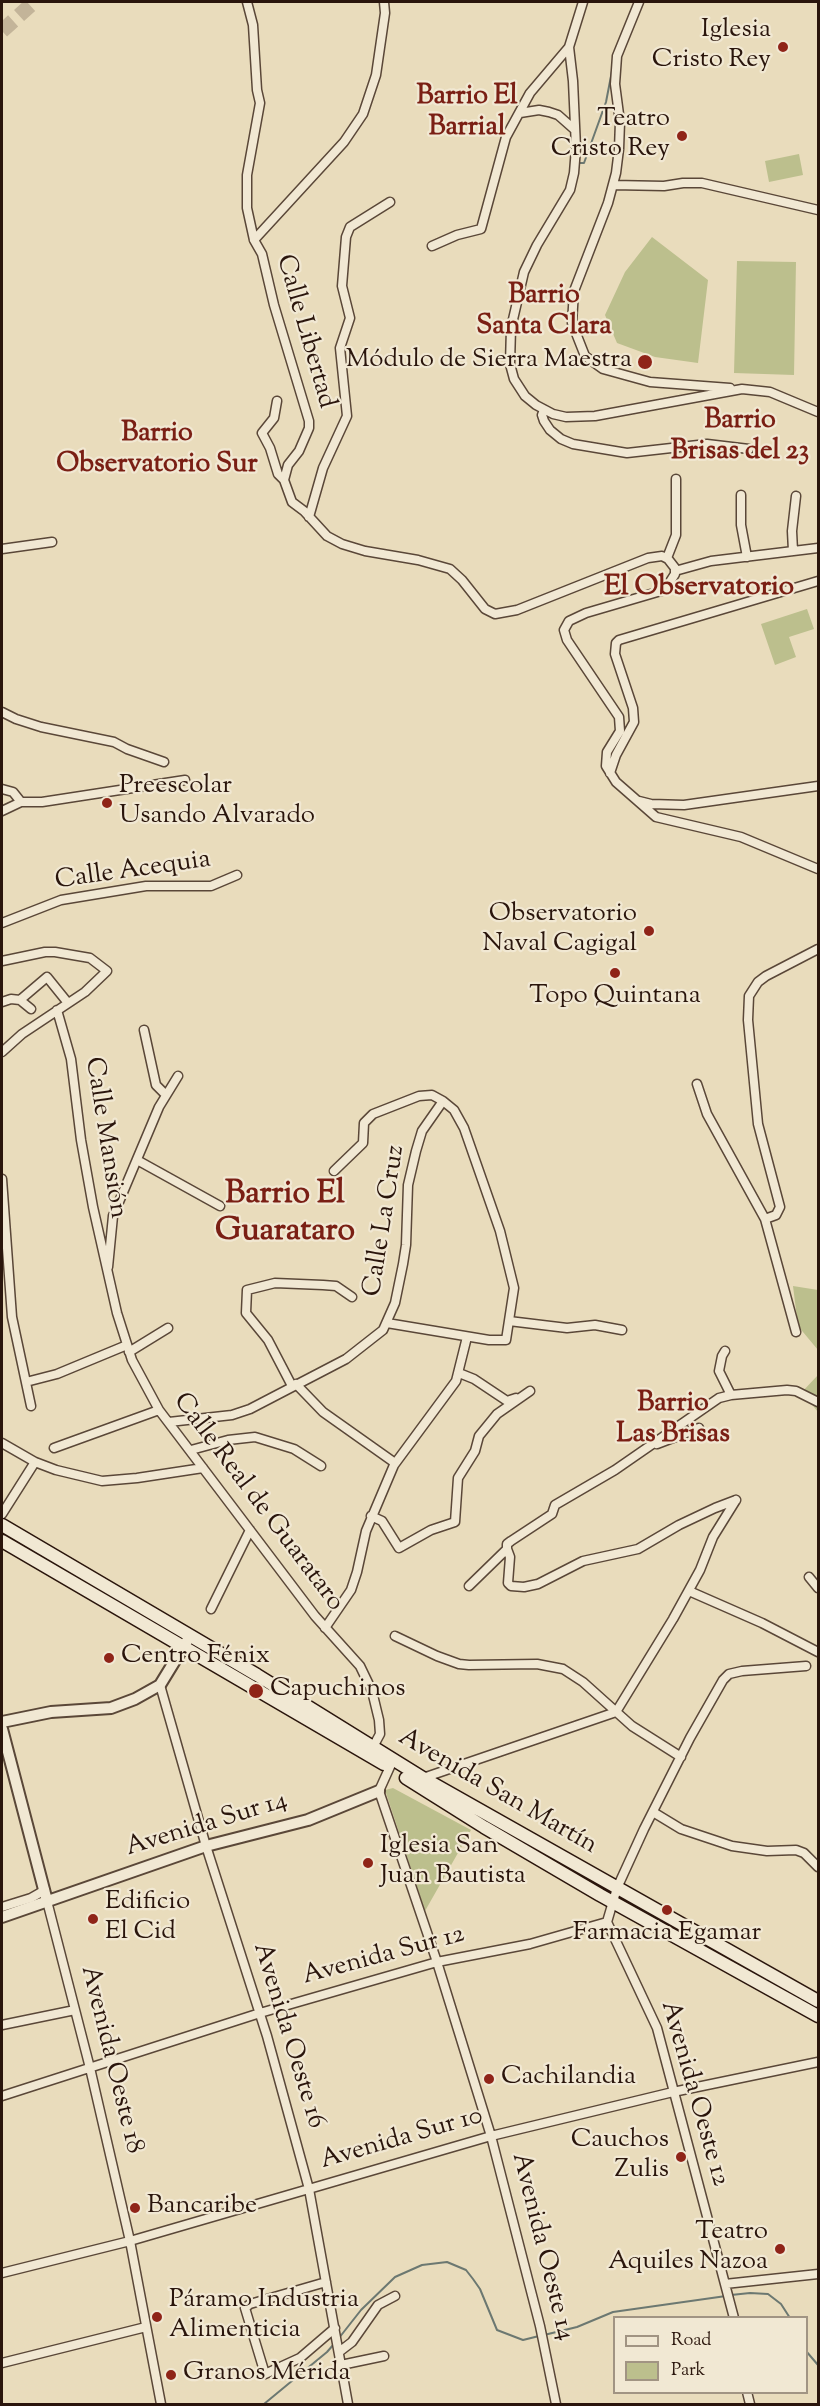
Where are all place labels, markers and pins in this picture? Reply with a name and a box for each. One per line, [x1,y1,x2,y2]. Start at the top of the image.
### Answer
place label: Iglesia Cristo Rey [652,16,771,77]
marker: Iglesia Cristo Rey [776,40,790,54]
place label: Teatro Cristo Rey [551,105,670,166]
marker: Teatro Cristo Rey [675,129,689,143]
place label: Módulo de Sierra Maestra [346,346,632,378]
marker: Módulo de Sierra Maestra [636,353,654,371]
place label: Preescolar Usando Alvarado [119,772,315,834]
marker: Preescolar Usando Alvarado [100,796,114,810]
place label: Observatorio Naval Cagigal [482,900,637,962]
marker: Observatorio Naval Cagigal [642,924,656,938]
marker: Topo Quintana [608,966,622,980]
place label: Topo Quintana [529,982,701,1014]
place label: Centro Fénix [121,1642,270,1674]
marker: Centro Fénix [102,1651,116,1665]
place label: Capuchinos [270,1675,406,1707]
marker: Capuchinos [247,1682,265,1700]
place label: Iglesia San Juan Bautista [380,1832,526,1894]
marker: Iglesia San Juan Bautista [361,1856,375,1870]
place label: Edificio El Cid [105,1888,190,1949]
marker: Farmacia Egamar [660,1903,674,1917]
marker: Edificio El Cid [86,1912,100,1926]
place label: Farmacia Egamar [573,1919,761,1951]
place label: Cachilandia [501,2063,636,2095]
marker: Cachilandia [482,2072,496,2086]
place label: Cauchos Zulis [571,2126,669,2188]
marker: Cauchos Zulis [674,2150,688,2164]
place label: Bancaribe [147,2192,257,2224]
marker: Bancaribe [128,2201,142,2215]
place label: Teatro Aquiles Nazoa [608,2218,768,2280]
marker: Teatro Aquiles Nazoa [773,2242,787,2256]
place label: Páramo Industria Alimenticia [169,2286,359,2348]
marker: Páramo Industria Alimenticia [150,2310,164,2324]
place label: Granos Mérida [183,2359,350,2391]
marker: Granos Mérida [164,2368,178,2382]

